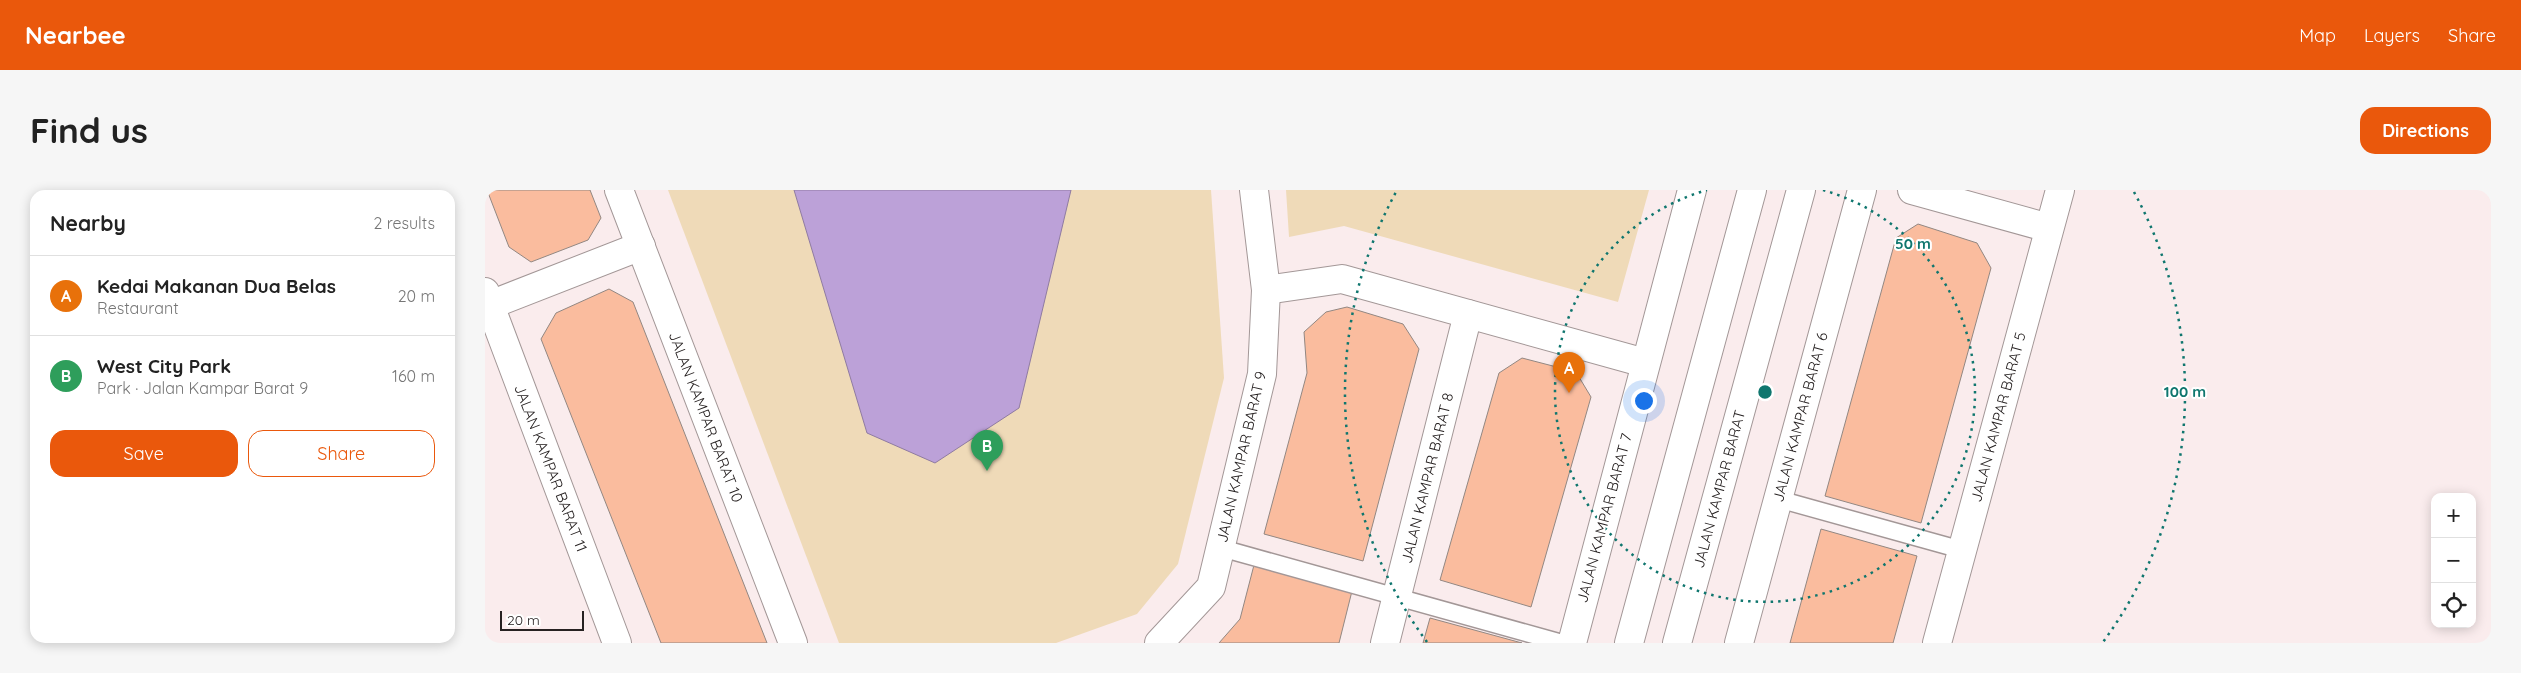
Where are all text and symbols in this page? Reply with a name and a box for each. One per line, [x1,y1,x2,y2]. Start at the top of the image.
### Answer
text: Nearbee [25,20,126,50]
text: Map [2299,24,2336,47]
text: Layers [2364,24,2420,47]
text: Share [2448,24,2496,47]
button: Directions [2360,107,2491,154]
text: Find us [30,108,148,152]
text: Nearby [50,210,126,236]
text: 2 results [373,213,435,233]
text: 50 m [1895,234,1931,253]
text: Kedai Makanan Dua Belas [97,274,336,298]
text: A [61,286,71,306]
text: 20 m [398,286,435,306]
text: Restaurant [97,298,179,318]
street label: JALAN KAMPAR BARAT 10 [665,329,747,505]
street label: JALAN KAMPAR BARAT 6 [1768,330,1832,504]
street label: JALAN KAMPAR BARAT 5 [1966,330,2030,504]
pin: A [1553,352,1585,393]
text: West City Park [97,354,231,378]
text: B [61,366,71,386]
text: 160 m [392,366,435,386]
street label: JALAN KAMPAR BARAT 9 [1212,370,1270,544]
text: Park · Jalan Kampar Barat 9 [97,378,308,398]
street label: JALAN KAMPAR BARAT 11 [510,382,592,554]
text: 100 m [2164,382,2206,401]
centre of rings [1756,383,1774,401]
your location [1631,388,1657,414]
street label: JALAN KAMPAR BARAT 8 [1397,391,1457,565]
street label: JALAN KAMPAR BARAT [1689,408,1749,570]
button: Save [50,430,238,477]
button: Share [248,430,435,477]
pin: B [971,430,1003,471]
street label: JALAN KAMPAR BARAT 7 [1572,431,1636,605]
map controls [2431,493,2476,628]
button: + [2431,493,2476,538]
button: − [2431,538,2476,583]
button: locate [2431,583,2476,628]
scale bar [500,608,584,631]
text: 20 m [507,611,540,629]

